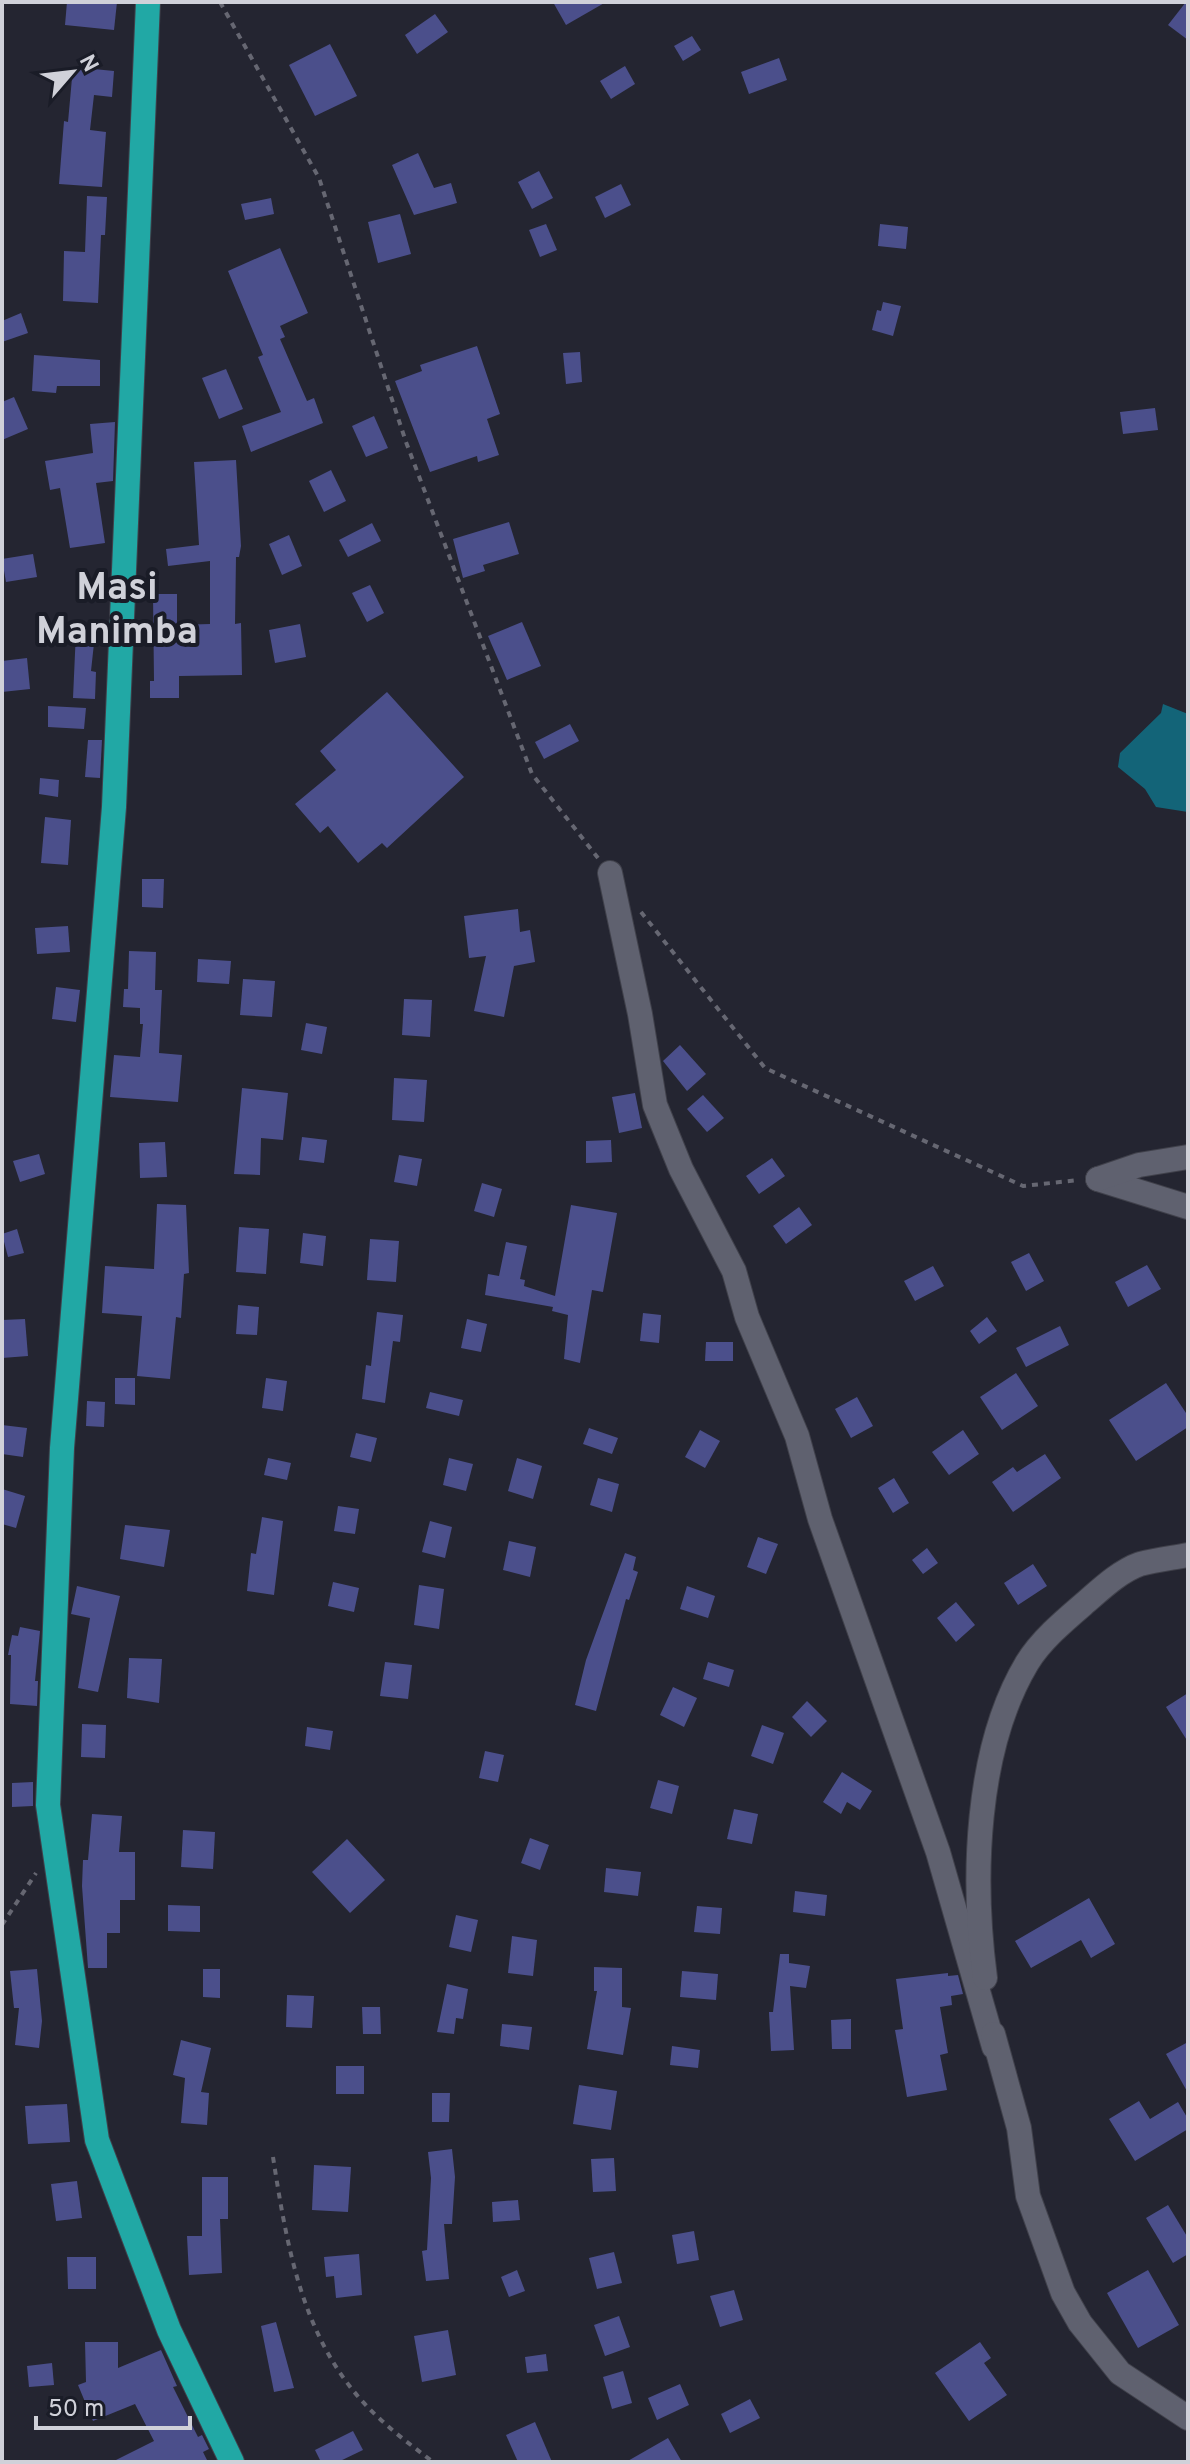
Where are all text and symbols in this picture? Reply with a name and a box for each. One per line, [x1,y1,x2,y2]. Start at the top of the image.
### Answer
north arrow [32,32,112,112]
text: N [72,50,103,77]
district label: Masi Manimba [36,565,198,658]
scale bar [36,2380,190,2430]
text: 50 m [48,2395,104,2425]

